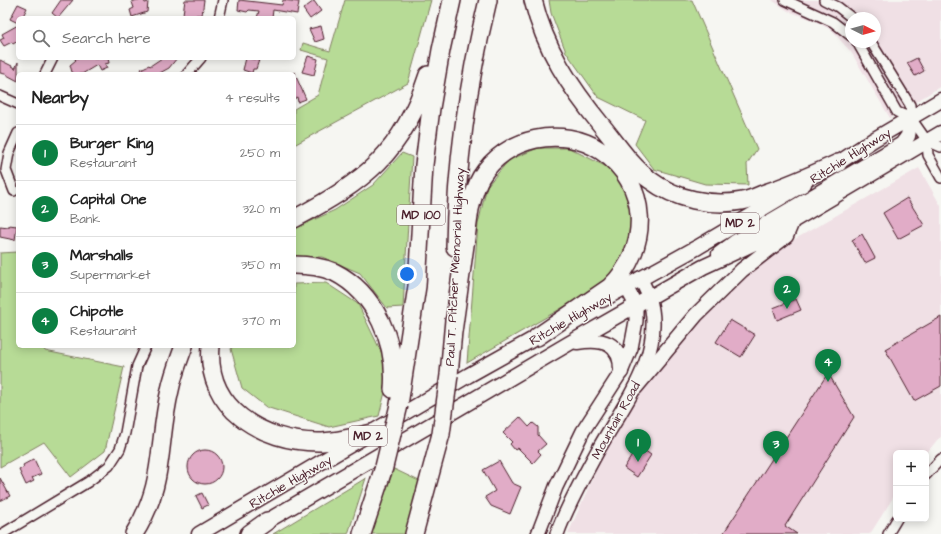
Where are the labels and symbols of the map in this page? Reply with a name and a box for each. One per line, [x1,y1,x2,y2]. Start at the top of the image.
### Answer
north arrow [845,12,881,48]
street label: Ritchie Highway [806,124,895,189]
street label: Paul T. Pitcher Memorial Highway [441,167,470,367]
road number: MD 100 [397,205,445,225]
road number: MD 2 [721,213,759,233]
your location [397,264,417,284]
pin: 2 [774,276,800,309]
street label: Ritchie Highway [526,288,616,351]
pin: 4 [815,349,841,382]
street label: Mountain Road [587,378,645,463]
road number: MD 2 [349,426,387,446]
pin: 1 [625,429,651,462]
pin: 3 [763,431,789,464]
street label: Ritchie Highway [246,451,336,514]

